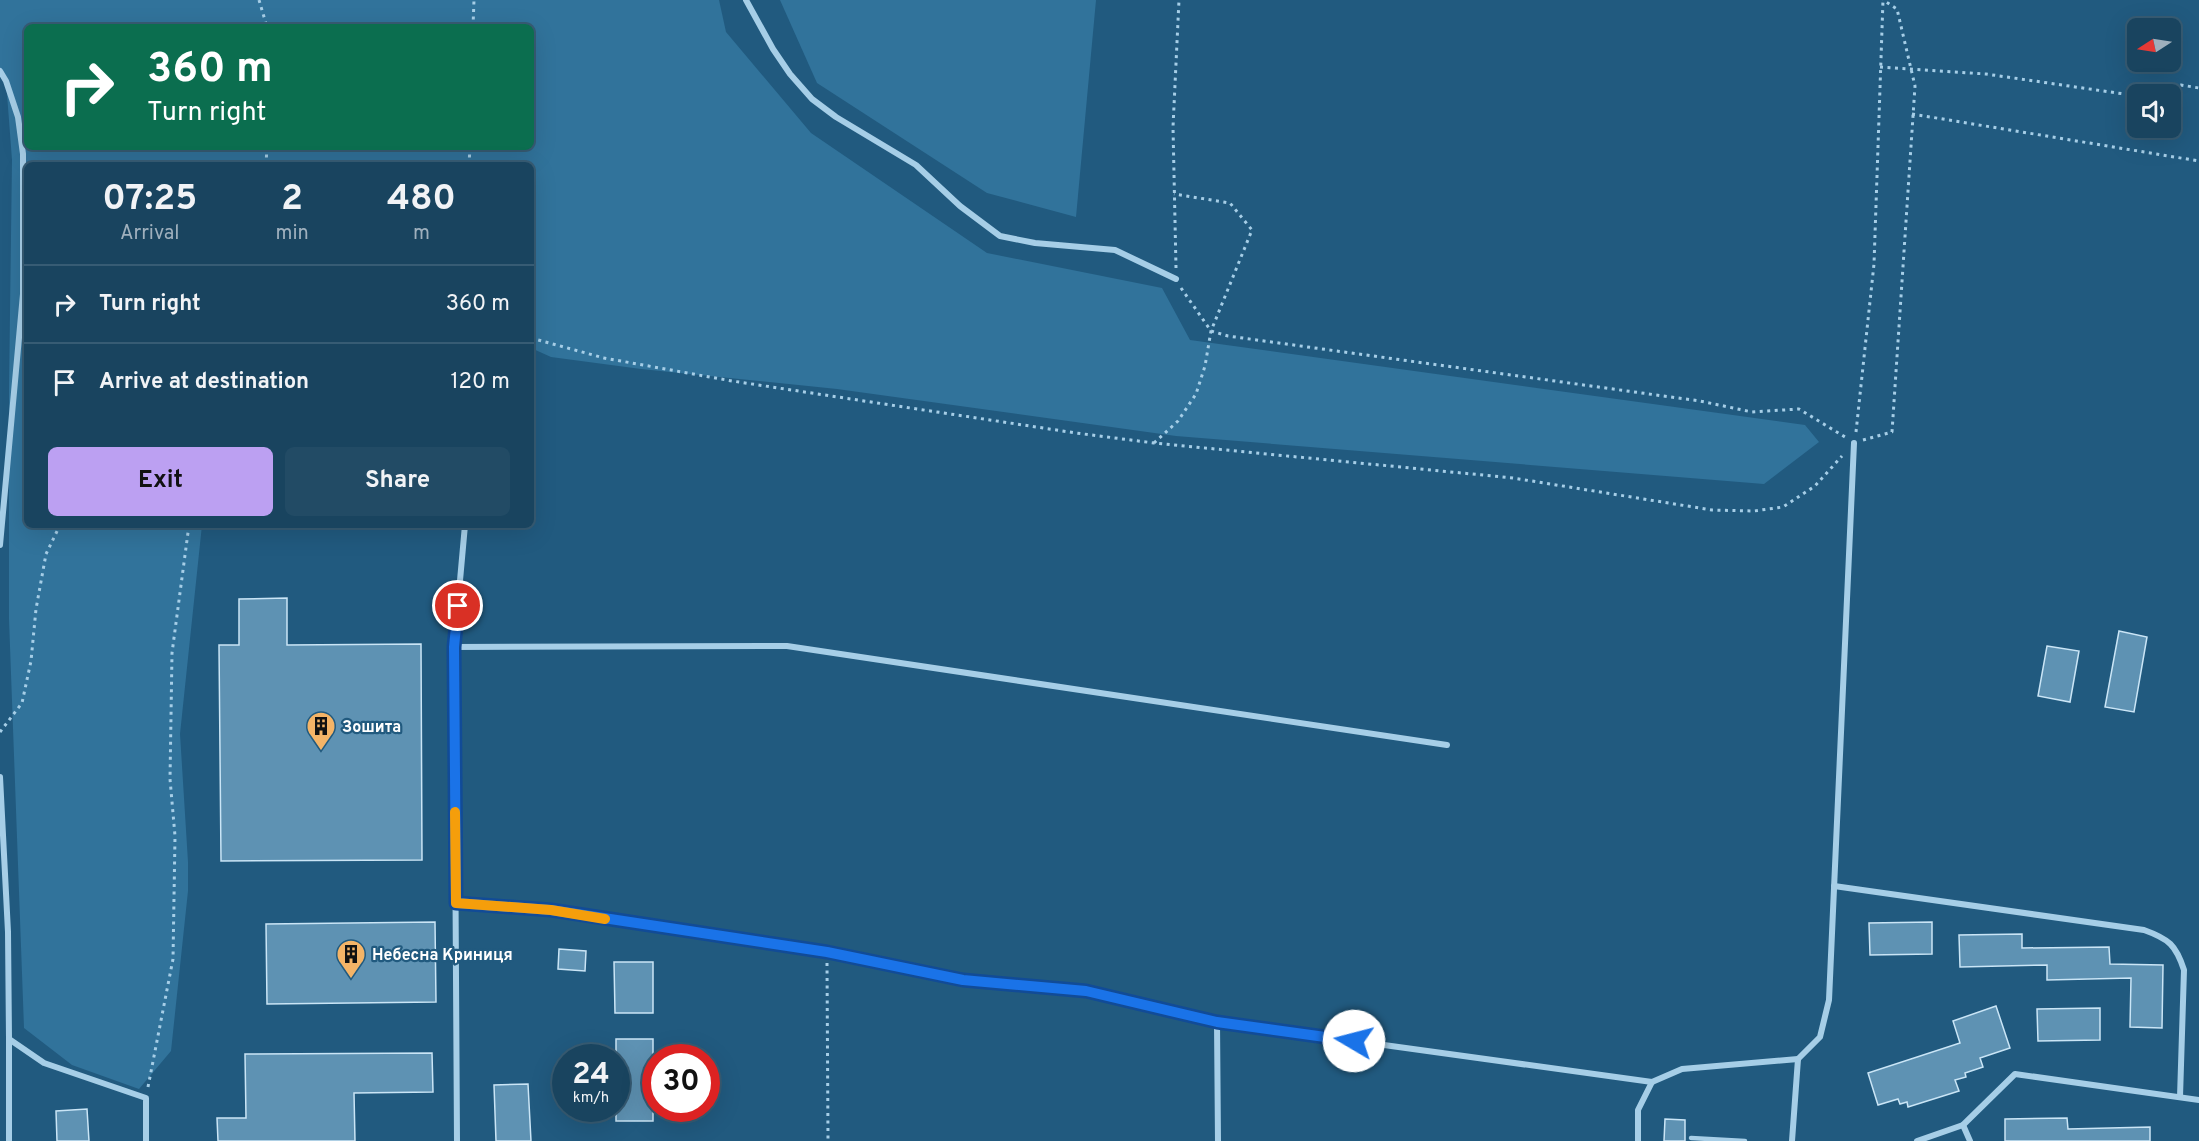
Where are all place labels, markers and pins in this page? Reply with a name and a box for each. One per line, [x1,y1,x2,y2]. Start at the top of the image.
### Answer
pin [432,580,483,631]
building icon: Зошита [305,710,337,752]
place label: Зошита [342,718,401,738]
building icon: Небесна Криниця [335,938,367,980]
place label: Небесна Криниця [372,946,513,966]

